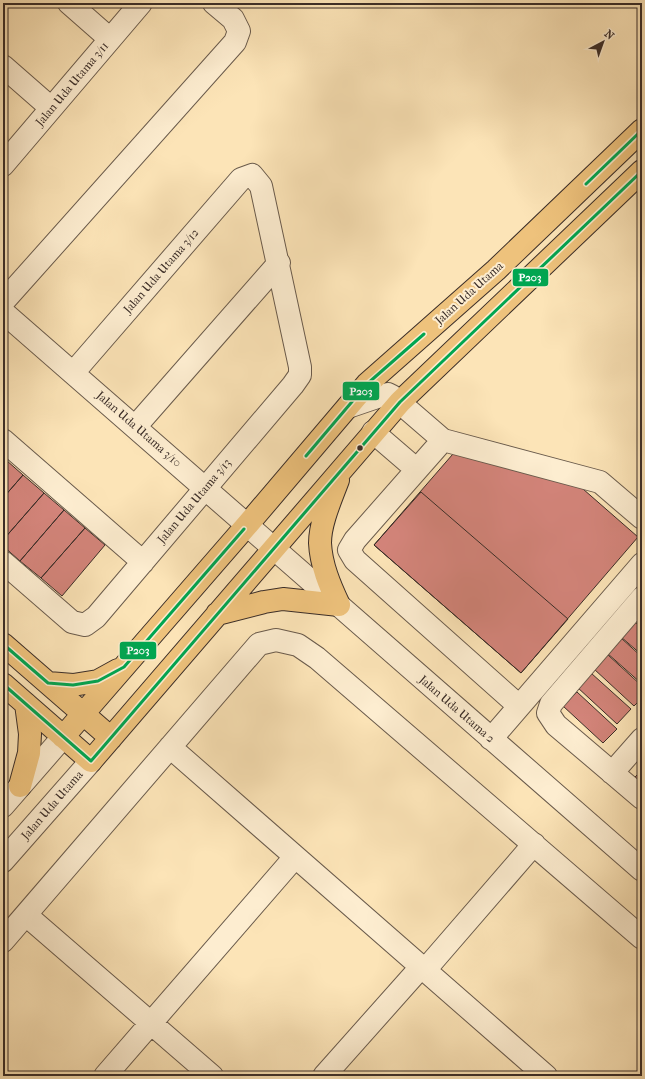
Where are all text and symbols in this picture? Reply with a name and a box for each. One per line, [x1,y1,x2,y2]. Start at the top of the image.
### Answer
north arrow [583,22,623,62]
text: N [602,27,617,43]
street label: Jalan Uda Utama 3/11 [32,39,111,130]
street label: Jalan Uda Utama 3/12 [120,226,202,317]
street label: Jalan Uda Utama [431,258,506,328]
line badge: P203 [512,268,549,287]
text: P203 [519,271,542,284]
line badge: P203 [342,381,380,401]
text: P203 [350,385,373,398]
street label: Jalan Uda Utama 3/10 [93,388,184,470]
unlabelled marker [355,443,365,453]
street label: Jalan Uda Utama 3/13 [154,456,234,547]
line badge: P203 [119,641,157,660]
text: P203 [127,644,150,657]
street label: Jalan Uda Utama 2 [416,672,498,746]
street label: Jalan Uda Utama [18,767,86,843]

